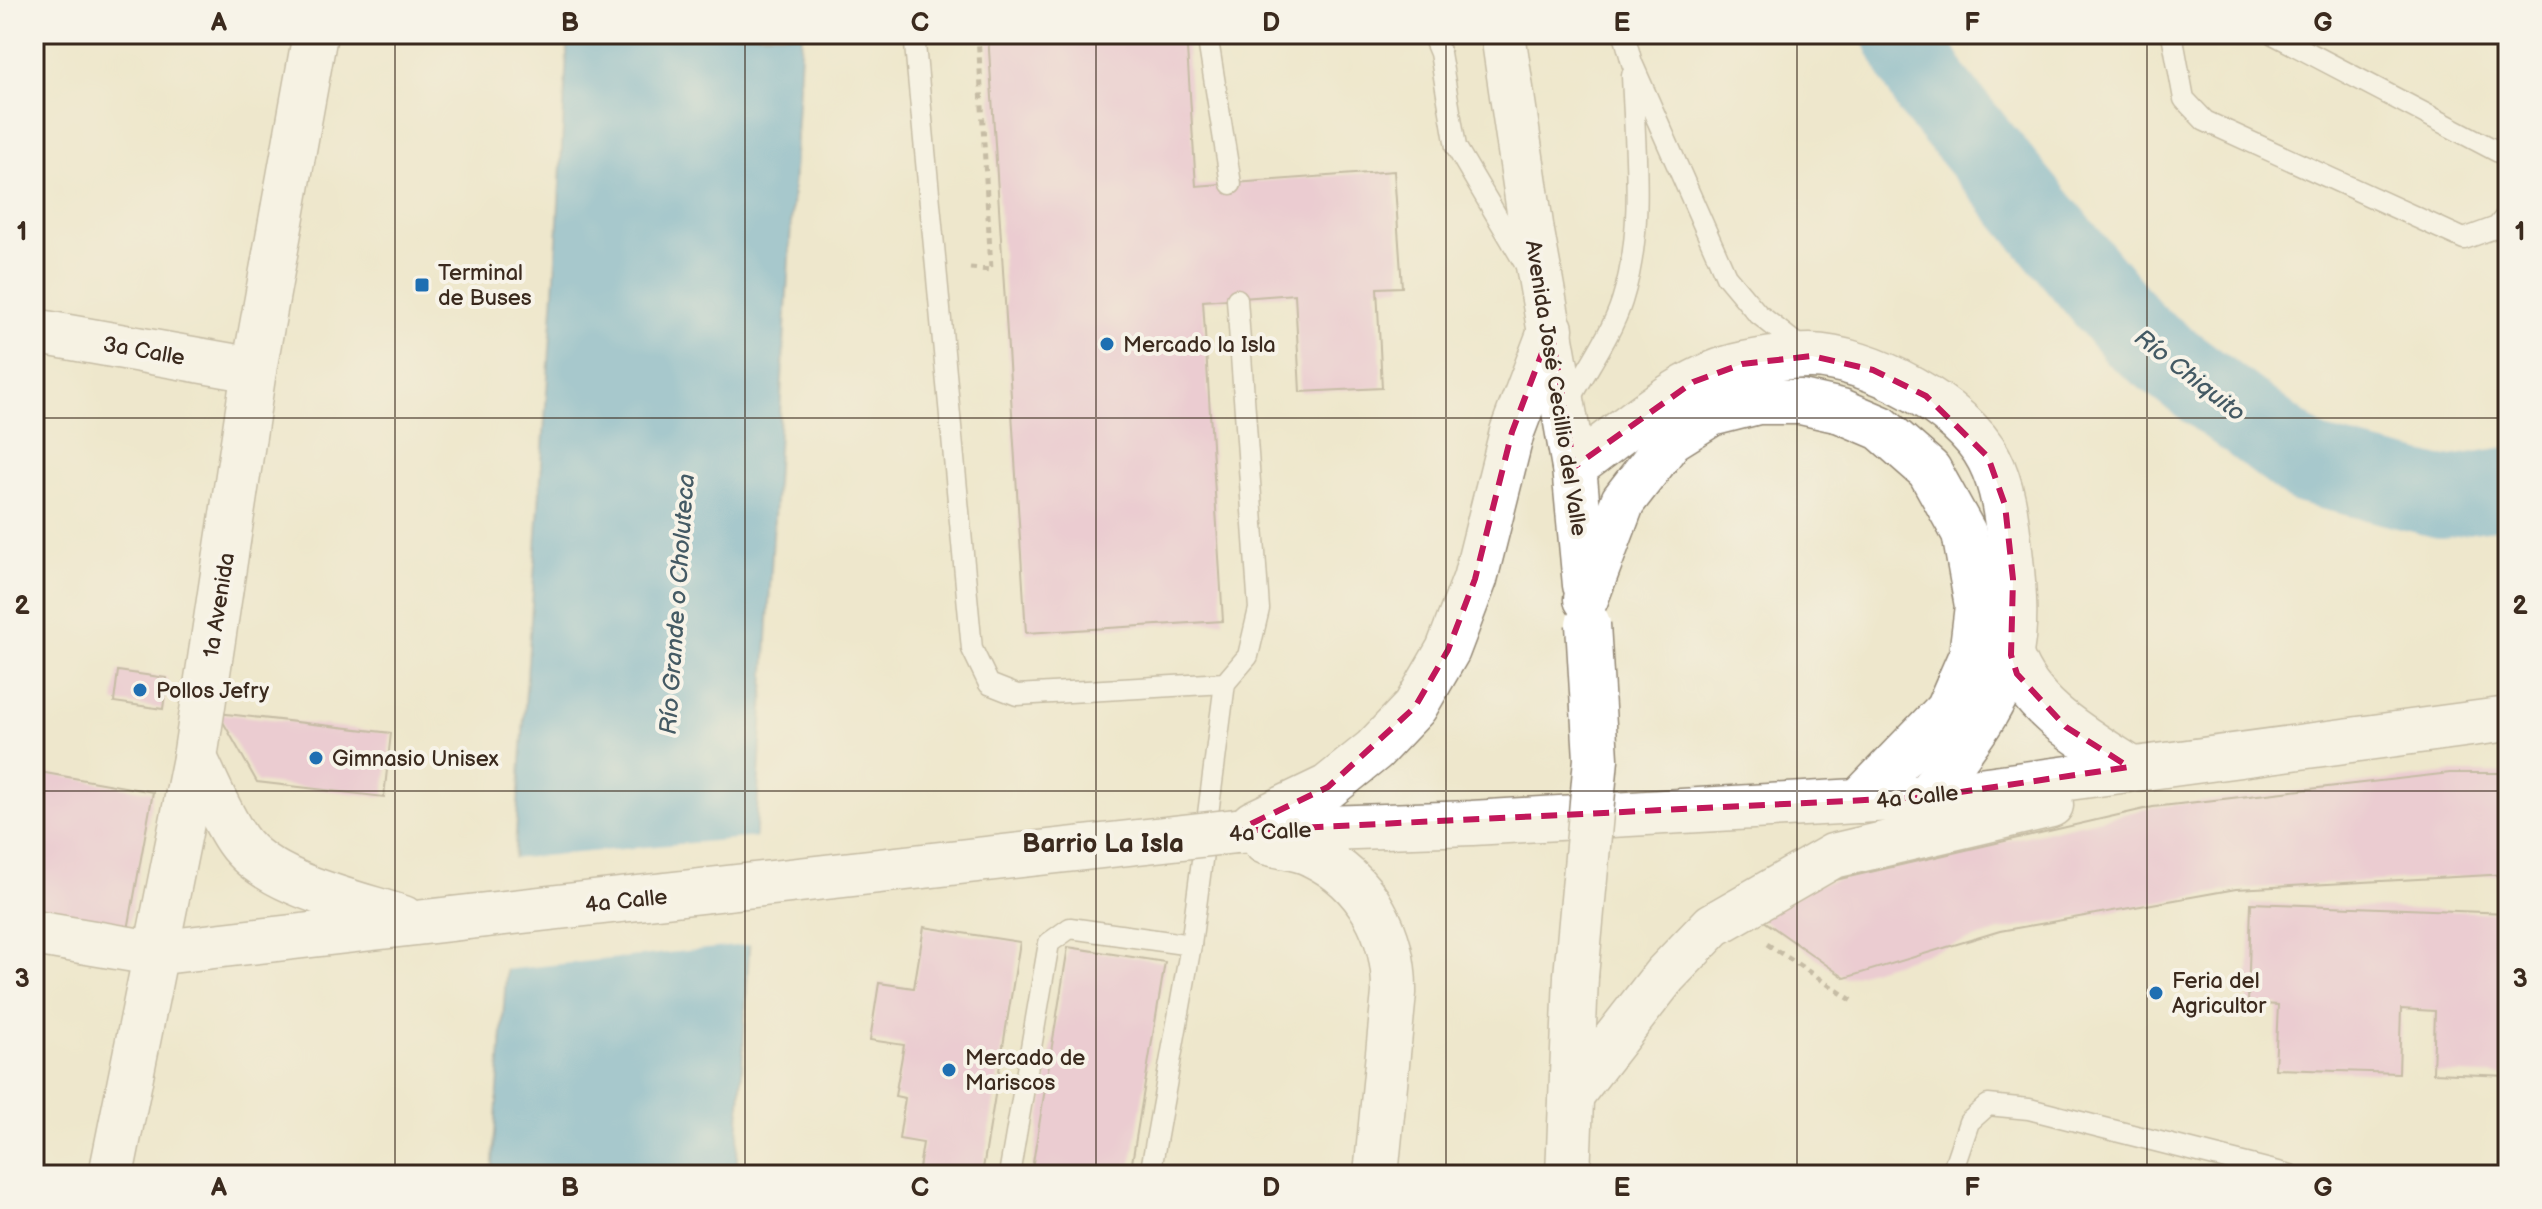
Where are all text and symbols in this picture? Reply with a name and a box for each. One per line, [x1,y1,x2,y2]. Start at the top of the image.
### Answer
text: A [210,8,227,39]
text: B [561,8,579,39]
text: C [911,8,929,39]
text: D [1262,8,1280,39]
text: E [1614,8,1631,39]
text: F [1964,8,1980,39]
text: G [2313,8,2333,39]
text: 1 [17,217,27,248]
text: 1 [2515,217,2525,248]
street label: Avenida José Cecillio del Valle [1519,238,1592,538]
place label: Terminal de Buses [438,260,532,312]
marker: Terminal de Buses [413,276,431,294]
water label: Río Chiquito [2129,323,2251,428]
street label: 3a Calle [101,331,187,372]
place label: Mercado la Isla [1123,332,1276,359]
marker: Mercado la Isla [1098,335,1116,353]
water label: Río Grande o Choluteca [654,473,701,736]
street label: 1a Avenida [198,551,241,660]
text: 2 [14,591,30,622]
text: 2 [2512,591,2528,622]
place label: Pollos Jefry [156,678,269,705]
marker: Pollos Jefry [131,681,149,699]
place label: Gimnasio Unisex [332,746,499,773]
marker: Gimnasio Unisex [307,749,325,767]
street label: 4a Calle [1875,780,1960,815]
street label: 4a Calle [1228,817,1312,848]
district label: Barrio La Isla [1022,829,1184,860]
street label: 4a Calle [584,884,669,919]
text: 3 [14,964,30,995]
text: 3 [2512,964,2528,995]
place label: Feria del Agricultor [2172,968,2267,1020]
marker: Feria del Agricultor [2147,984,2165,1002]
place label: Mercado de Mariscos [965,1045,1085,1097]
marker: Mercado de Mariscos [940,1061,958,1079]
text: A [210,1173,227,1204]
text: B [561,1173,579,1204]
text: C [911,1173,929,1204]
text: D [1262,1173,1280,1204]
text: E [1614,1173,1631,1204]
text: F [1964,1173,1980,1204]
text: G [2313,1173,2333,1204]

